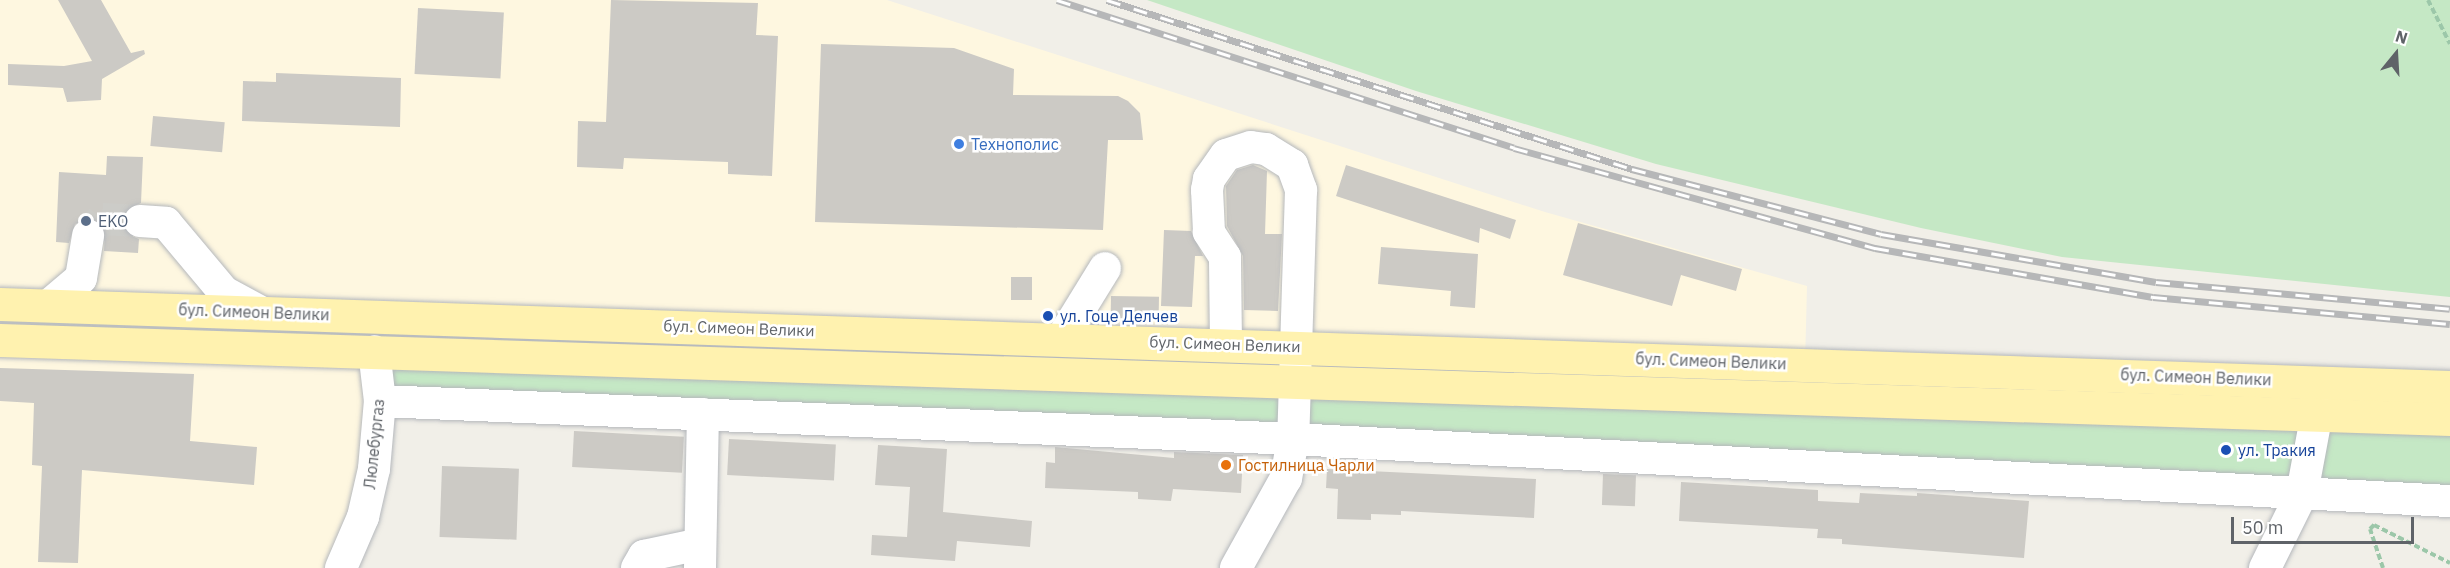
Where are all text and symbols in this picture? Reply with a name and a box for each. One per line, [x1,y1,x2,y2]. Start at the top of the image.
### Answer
north arrow [2366,24,2426,84]
text: N [2393,26,2410,48]
place label: Технополис [971,134,1059,154]
marker: Технополис [952,137,966,151]
place label: EKO [98,211,128,231]
marker: EKO [79,214,93,228]
street label: бул. Симеон Велики [178,300,330,324]
place label: ул. Гоце Делчев [1060,306,1178,326]
marker: ул. Гоце Делчев [1041,309,1055,323]
street label: бул. Симеон Велики [663,316,815,340]
street label: бул. Симеон Велики [1149,332,1301,356]
street label: бул. Симеон Велики [1635,349,1787,373]
street label: бул. Симеон Велики [2120,365,2272,389]
street label: Люлебургаз [360,398,388,490]
place label: ул. Тракия [2238,440,2316,460]
marker: ул. Тракия [2219,443,2233,457]
place label: Гостилница Чарли [1238,455,1375,475]
marker: Гостилница Чарли [1219,458,1233,472]
scale bar [2234,505,2417,543]
text: 50 m [2242,516,2284,539]

